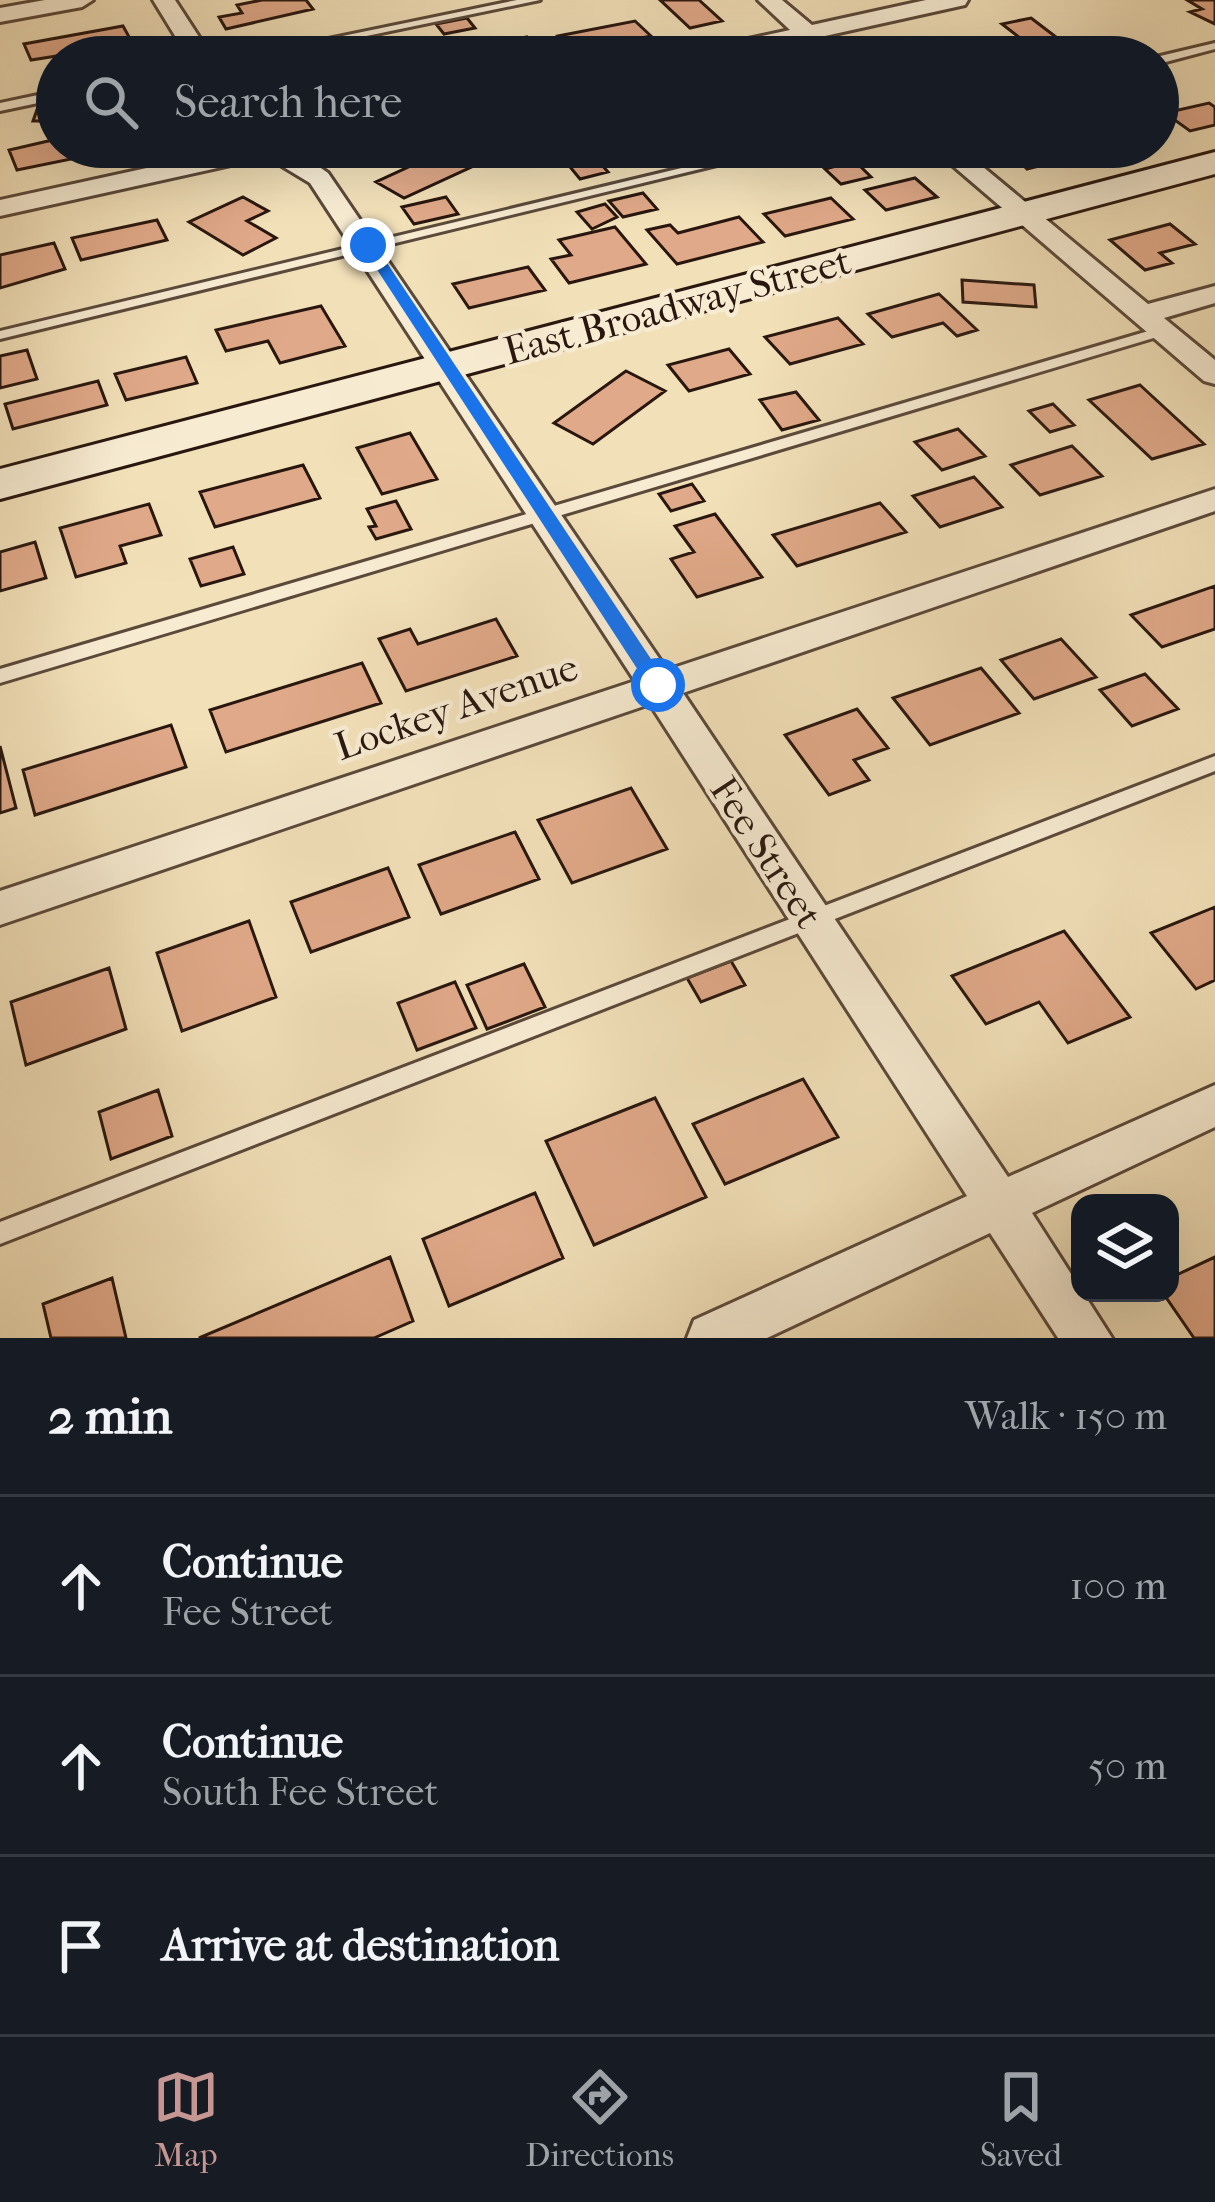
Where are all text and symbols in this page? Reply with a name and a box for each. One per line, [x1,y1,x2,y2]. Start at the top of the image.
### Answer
search box [36,36,1179,168]
icon: search [78,69,144,135]
text: Search here [174,76,402,129]
route end [341,218,395,272]
street label: East Broadway Street [499,238,856,374]
street label: Lockey Avenue [329,644,584,770]
route start [631,658,685,712]
street label: Fee Street [700,768,832,937]
map controls [1071,1194,1179,1302]
button: layers [1071,1194,1179,1302]
text: 2 min [48,1386,172,1446]
text: Walk · 150 m [965,1393,1167,1439]
text: Continue [162,1536,343,1589]
icon: ahead [48,1553,114,1619]
text: 100 m [1069,1563,1167,1609]
text: Fee Street [162,1589,333,1635]
text: Continue [162,1716,343,1769]
icon: ahead [48,1733,114,1799]
text: 50 m [1088,1743,1167,1789]
text: South Fee Street [162,1769,438,1815]
icon: arrive [48,1913,114,1979]
text: Arrive at destination [162,1919,559,1972]
tab: Map [153,2064,219,2175]
tab: Directions [525,2064,674,2175]
tab: Saved [980,2064,1062,2175]

